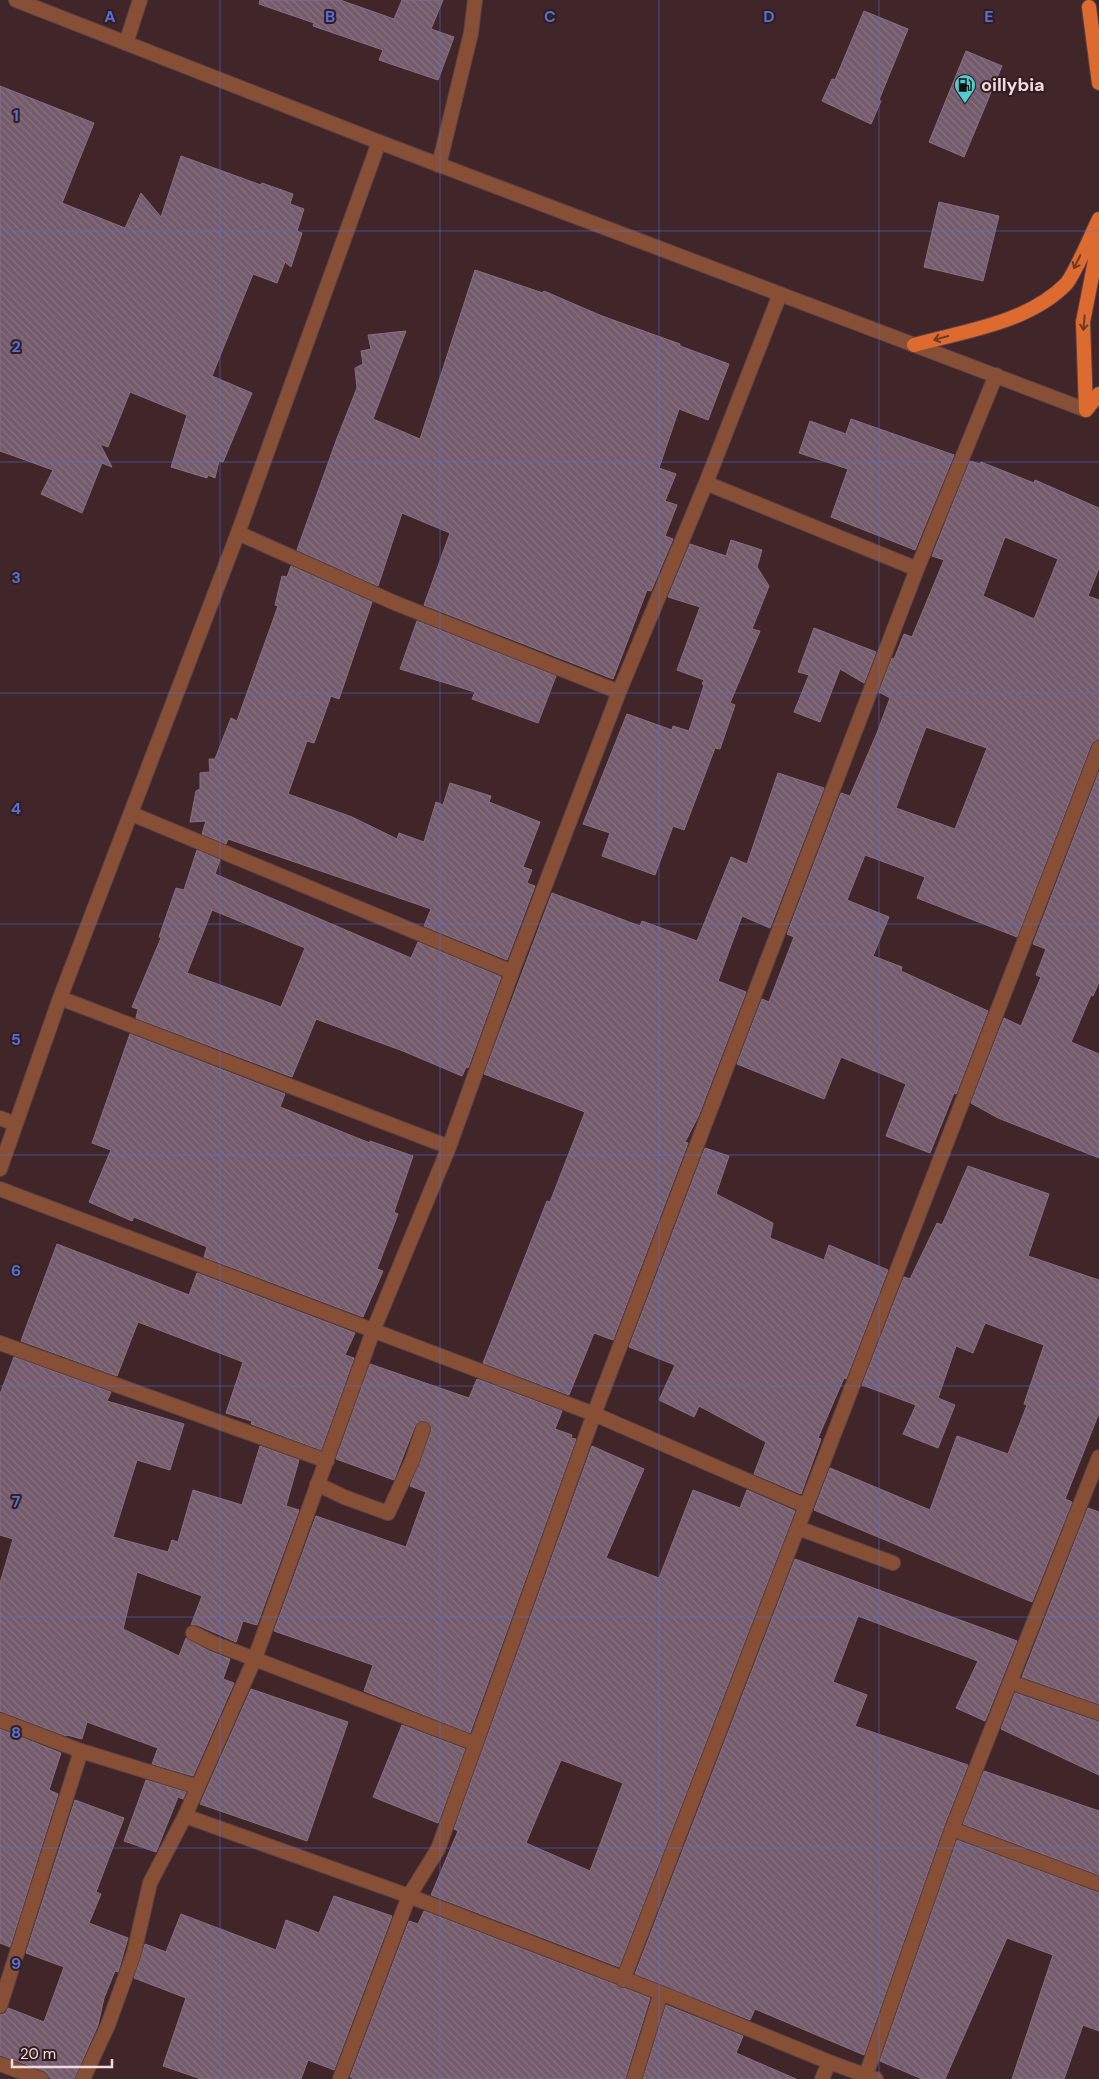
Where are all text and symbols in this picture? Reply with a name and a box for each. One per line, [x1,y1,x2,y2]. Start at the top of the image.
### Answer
text: A [104,6,116,27]
text: B [325,6,335,27]
text: C [544,6,556,27]
text: D [763,6,775,27]
text: E [984,6,994,27]
fuel station icon: oillybia [953,73,977,104]
place label: oillybia [981,73,1045,97]
text: 1 [13,105,19,126]
one-way arrow [1072,255,1082,270]
one-way arrow [1080,314,1089,330]
one-way arrow [933,334,949,343]
text: 2 [11,336,21,357]
text: 3 [11,567,21,588]
text: 4 [11,798,21,819]
text: 5 [11,1029,21,1050]
text: 6 [11,1260,21,1281]
text: 7 [12,1491,21,1512]
text: 8 [11,1722,21,1743]
text: 9 [11,1953,21,1974]
scale bar [12,2036,112,2068]
text: 20 m [20,2044,56,2064]

